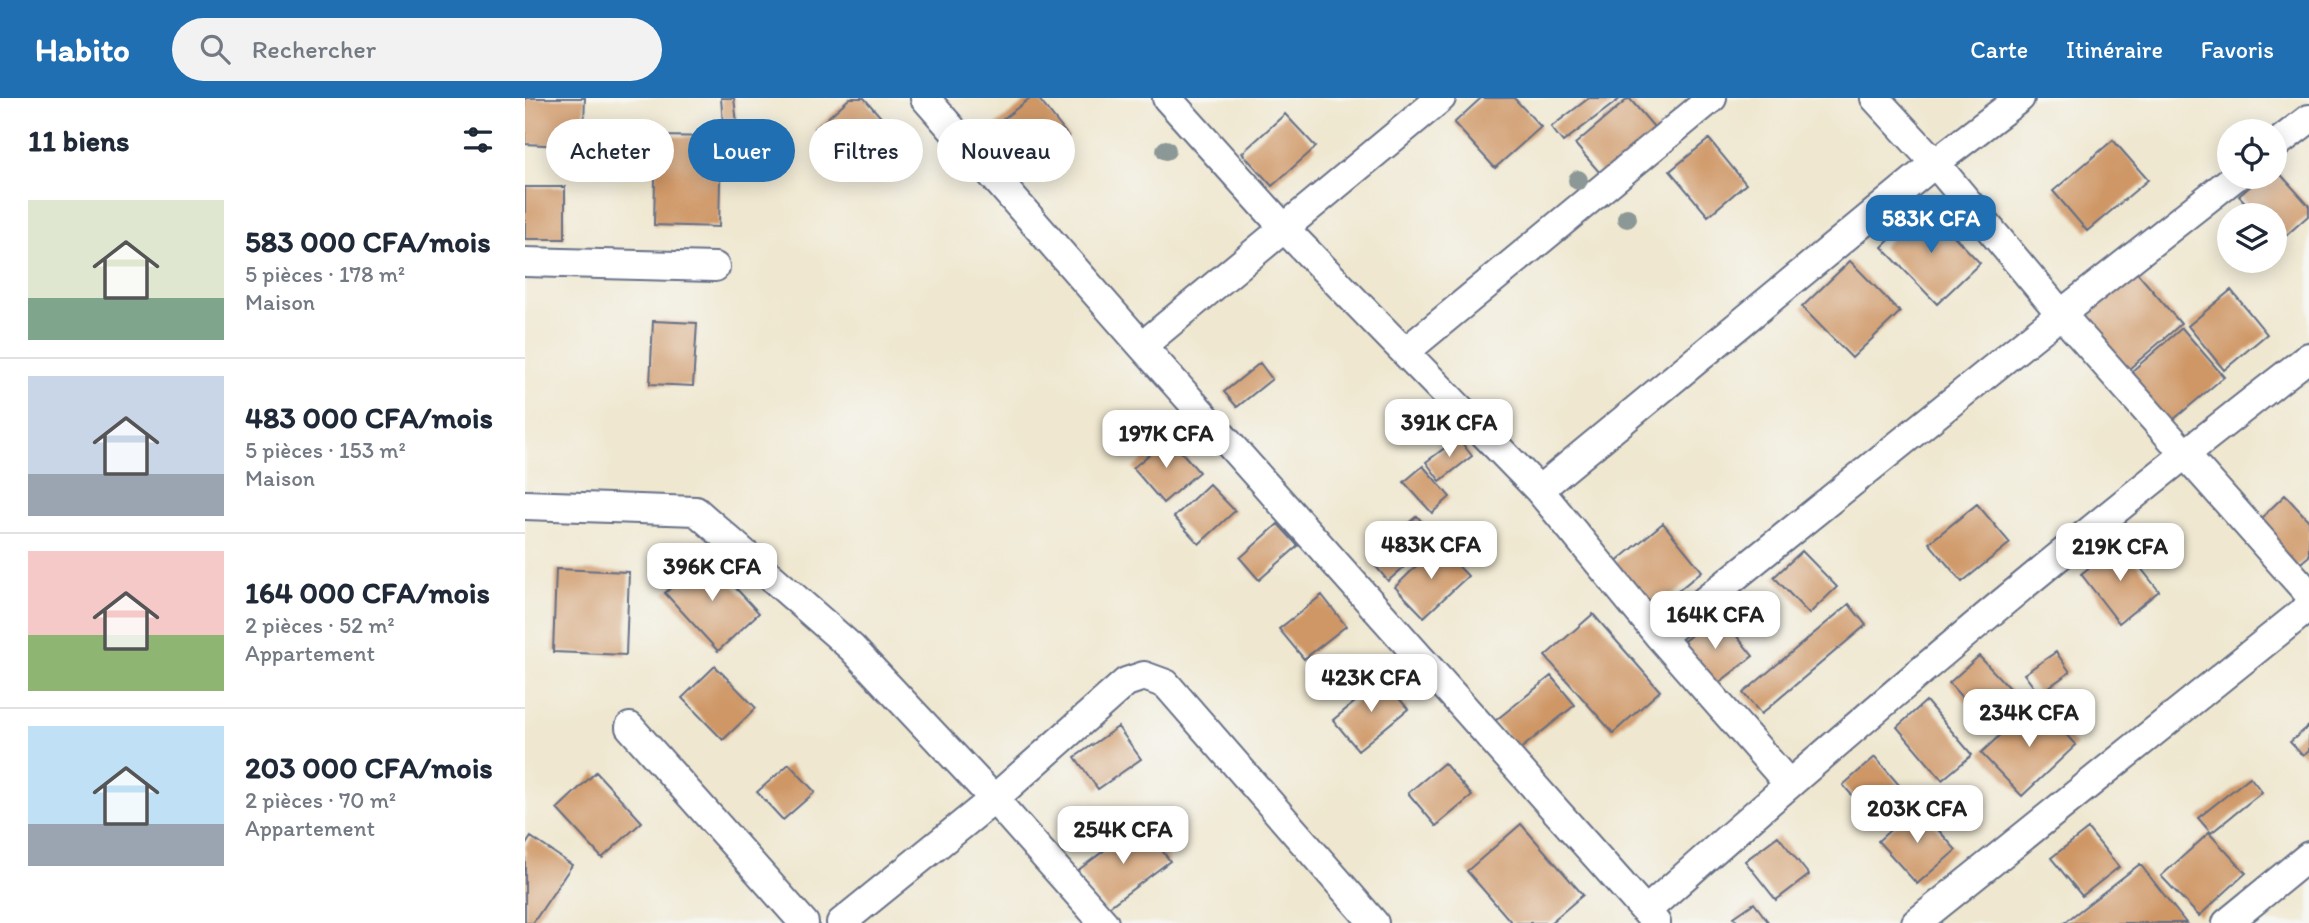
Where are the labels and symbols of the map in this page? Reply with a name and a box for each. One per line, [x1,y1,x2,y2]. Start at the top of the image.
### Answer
pin: 583K CFA [1859,195,2003,255]
pin: 391K CFA [1377,400,1521,459]
pin: 197K CFA [1094,410,1238,470]
pin: 483K CFA [1359,522,1503,581]
pin: 219K CFA [2048,524,2192,583]
pin: 396K CFA [640,544,784,603]
pin: 164K CFA [1643,592,1787,651]
pin: 423K CFA [1299,654,1443,714]
pin: 234K CFA [1957,690,2101,749]
pin: 203K CFA [1845,786,1989,845]
pin: 254K CFA [1051,806,1195,866]

